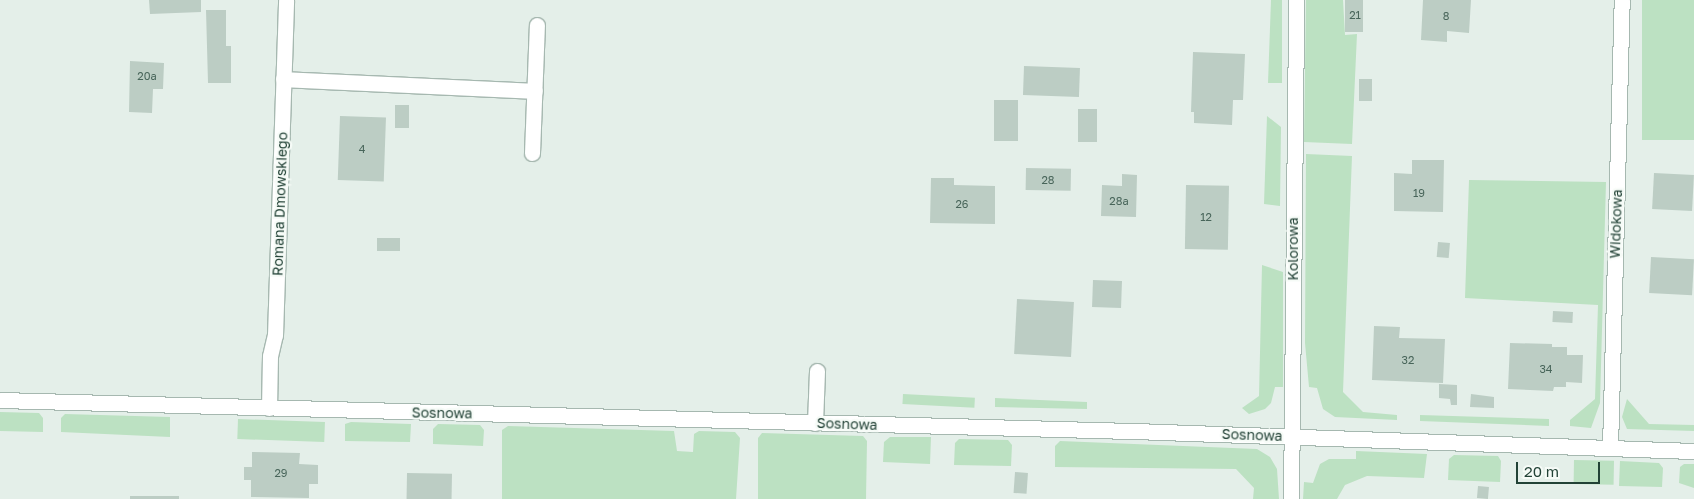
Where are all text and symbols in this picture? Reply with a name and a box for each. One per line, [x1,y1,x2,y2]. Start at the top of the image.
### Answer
house number: 21 [1349,8,1361,22]
house number: 8 [1443,9,1449,23]
house number: 20a [137,69,157,83]
street label: Romana Dmowskiego [269,132,291,276]
house number: 4 [359,142,365,156]
house number: 28 [1041,173,1055,187]
house number: 19 [1413,186,1425,200]
street label: Widokowa [1606,189,1626,259]
house number: 28a [1109,194,1129,208]
house number: 26 [955,197,969,211]
house number: 12 [1200,210,1212,224]
street label: Kolorowa [1285,217,1301,281]
house number: 32 [1402,353,1414,367]
house number: 34 [1539,362,1553,376]
street label: Sosnowa [412,404,472,422]
street label: Sosnowa [816,415,878,433]
street label: Sosnowa [1221,426,1283,444]
scale bar [1519,452,1603,484]
text: 20 m [1524,462,1559,480]
house number: 29 [274,466,288,480]

